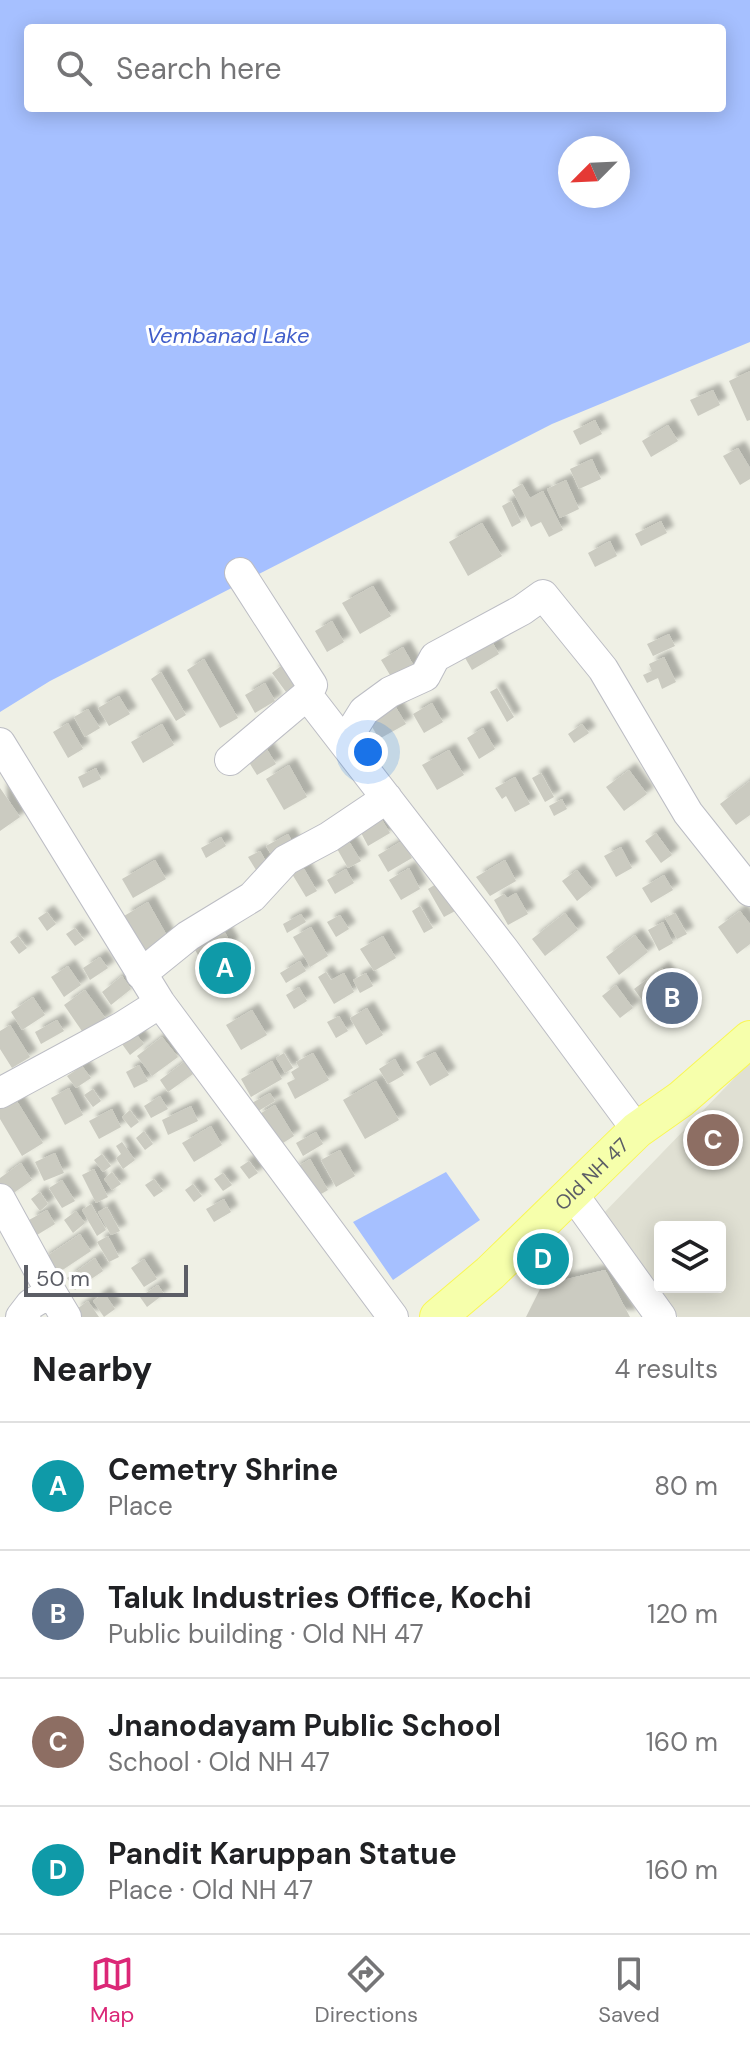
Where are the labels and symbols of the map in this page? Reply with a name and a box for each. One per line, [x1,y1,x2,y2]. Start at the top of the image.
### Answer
north arrow [558,136,630,208]
water label: Vembanad Lake [146,321,310,350]
your location [348,732,388,772]
pin: A [199,938,251,998]
pin: B [646,968,698,1028]
pin: C [687,1110,739,1170]
street label: Old NH 47 [549,1132,634,1216]
pin: D [517,1229,569,1289]
scale bar [24,1261,188,1297]

